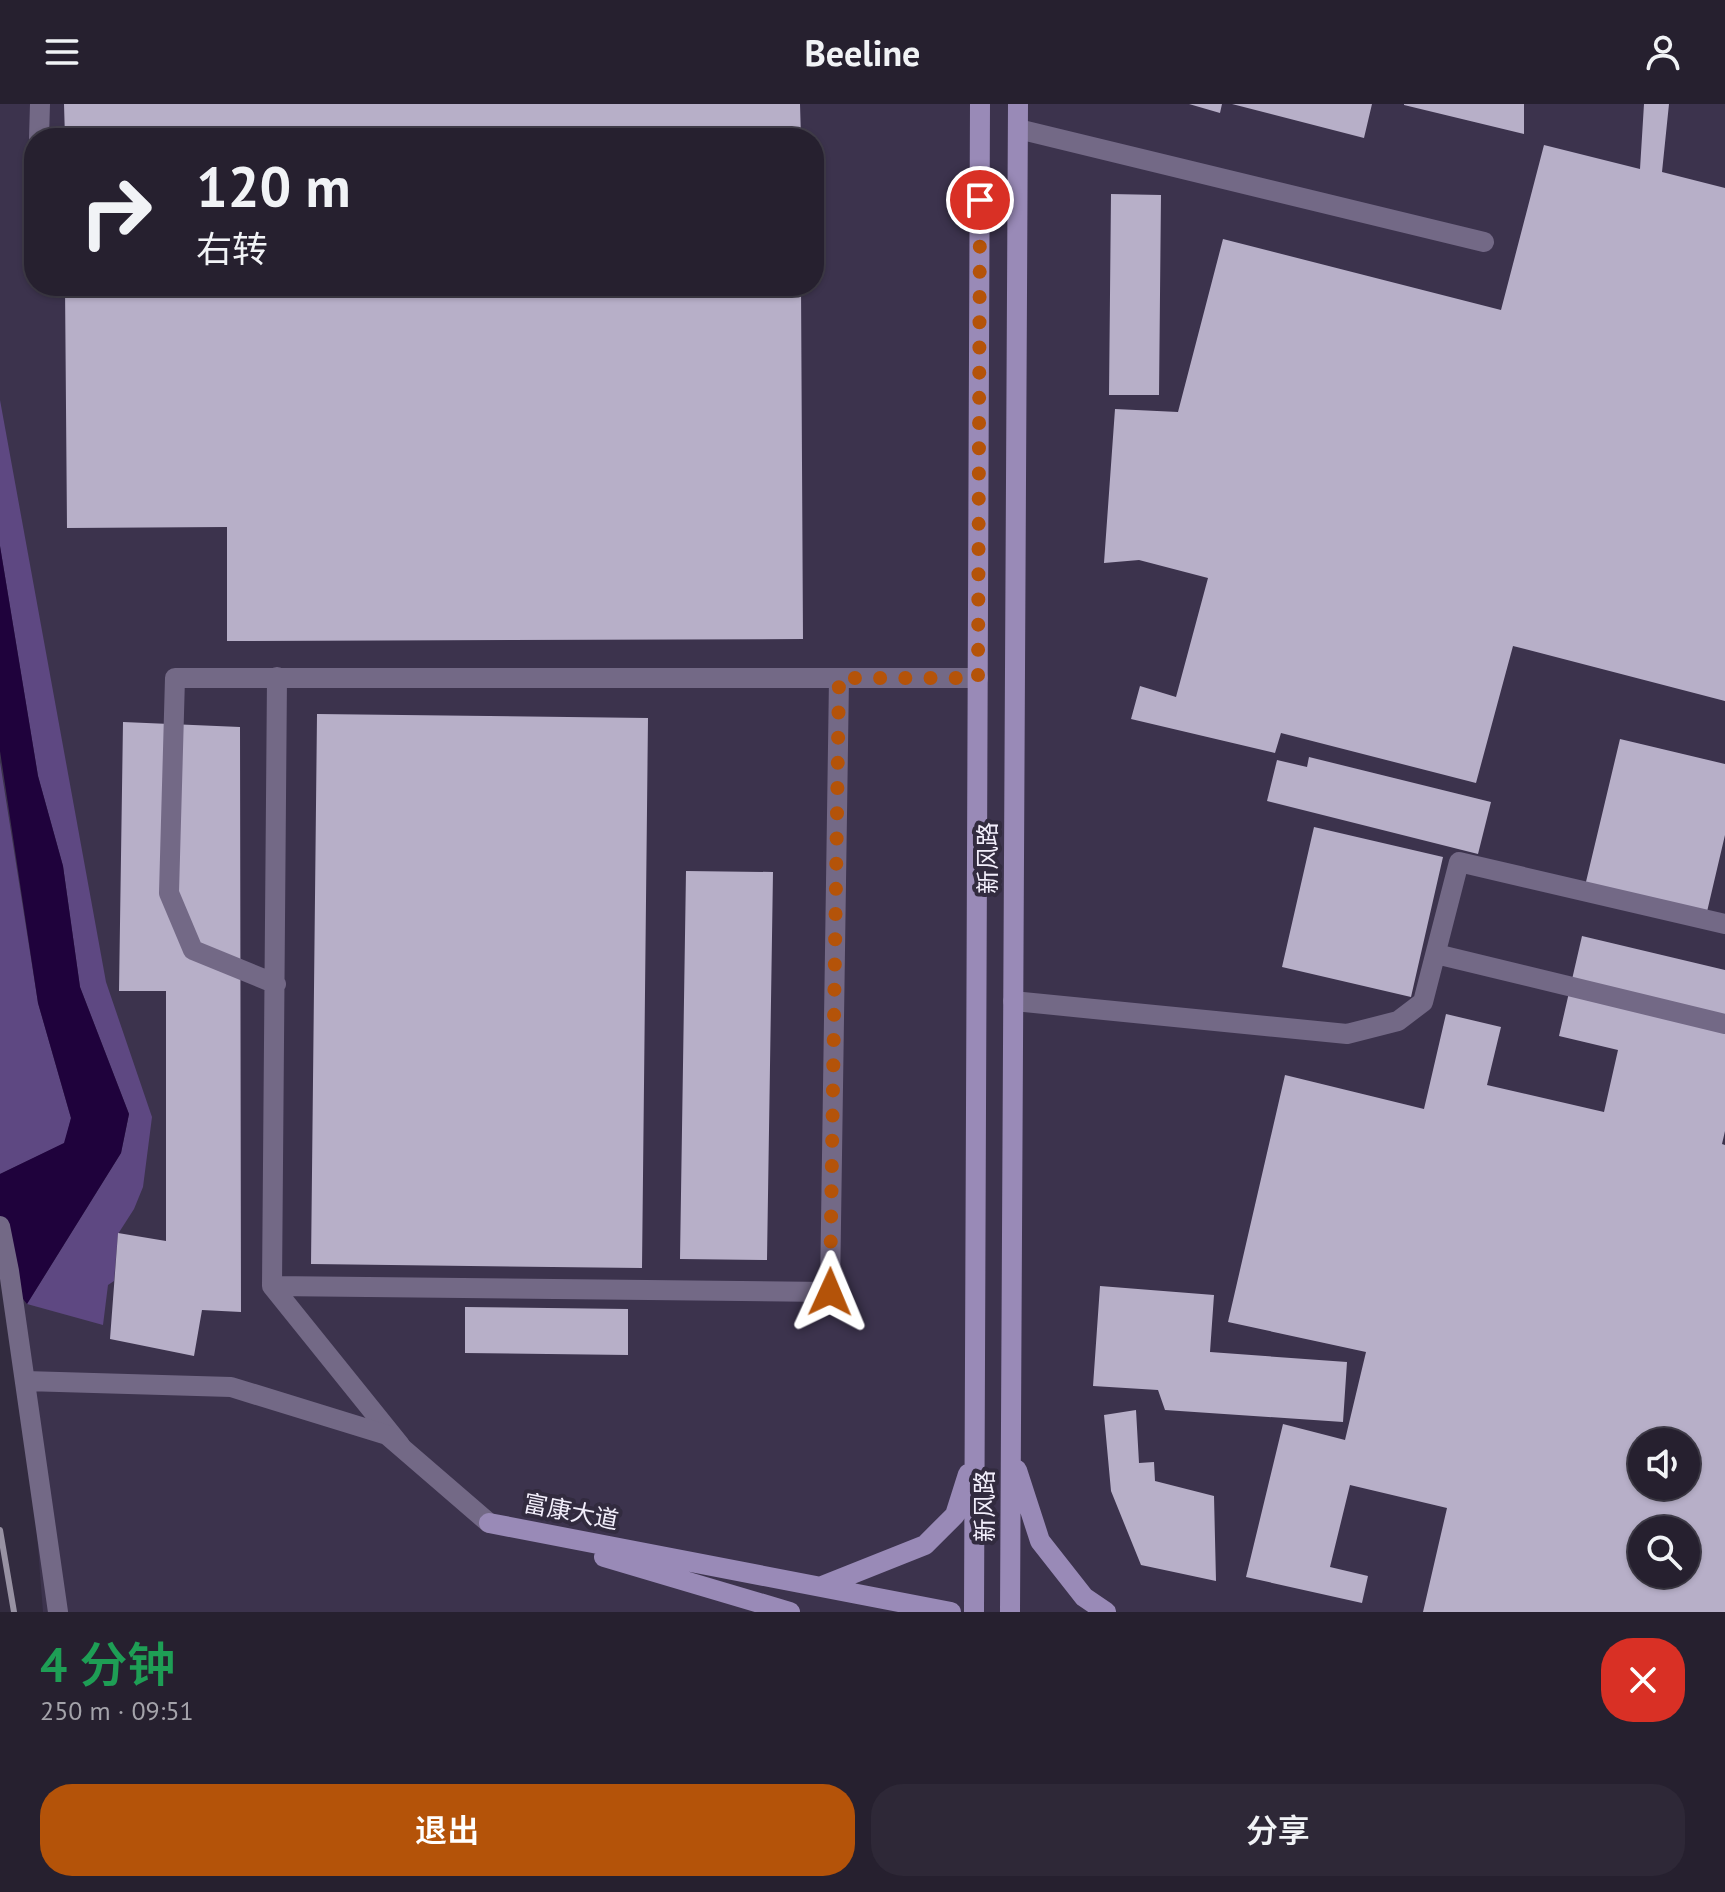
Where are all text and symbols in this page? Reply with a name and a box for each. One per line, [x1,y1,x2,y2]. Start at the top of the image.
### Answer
text: Beeline [805,29,920,76]
icon: menu [40,30,84,74]
icon: person [1641,30,1685,74]
text: 120 m [196,150,351,222]
icon: right [64,160,168,264]
pin [946,166,1014,234]
icon: arrive [958,178,1002,222]
text: 右转 [196,225,268,272]
street label: 新风路 [972,822,1003,894]
position arrow [788,1250,872,1334]
map controls [1628,1428,1700,1588]
button: sound [1628,1428,1700,1500]
street label: 新风路 [969,1470,1000,1542]
street label: 富康大道 [521,1487,621,1536]
button: search [1628,1516,1700,1588]
text: 4 分钟 [40,1633,175,1695]
button: close [1601,1638,1685,1722]
text: 250 m · 09:51 [40,1694,194,1727]
button: 退出 [40,1784,855,1876]
button: 分享 [871,1784,1685,1876]

